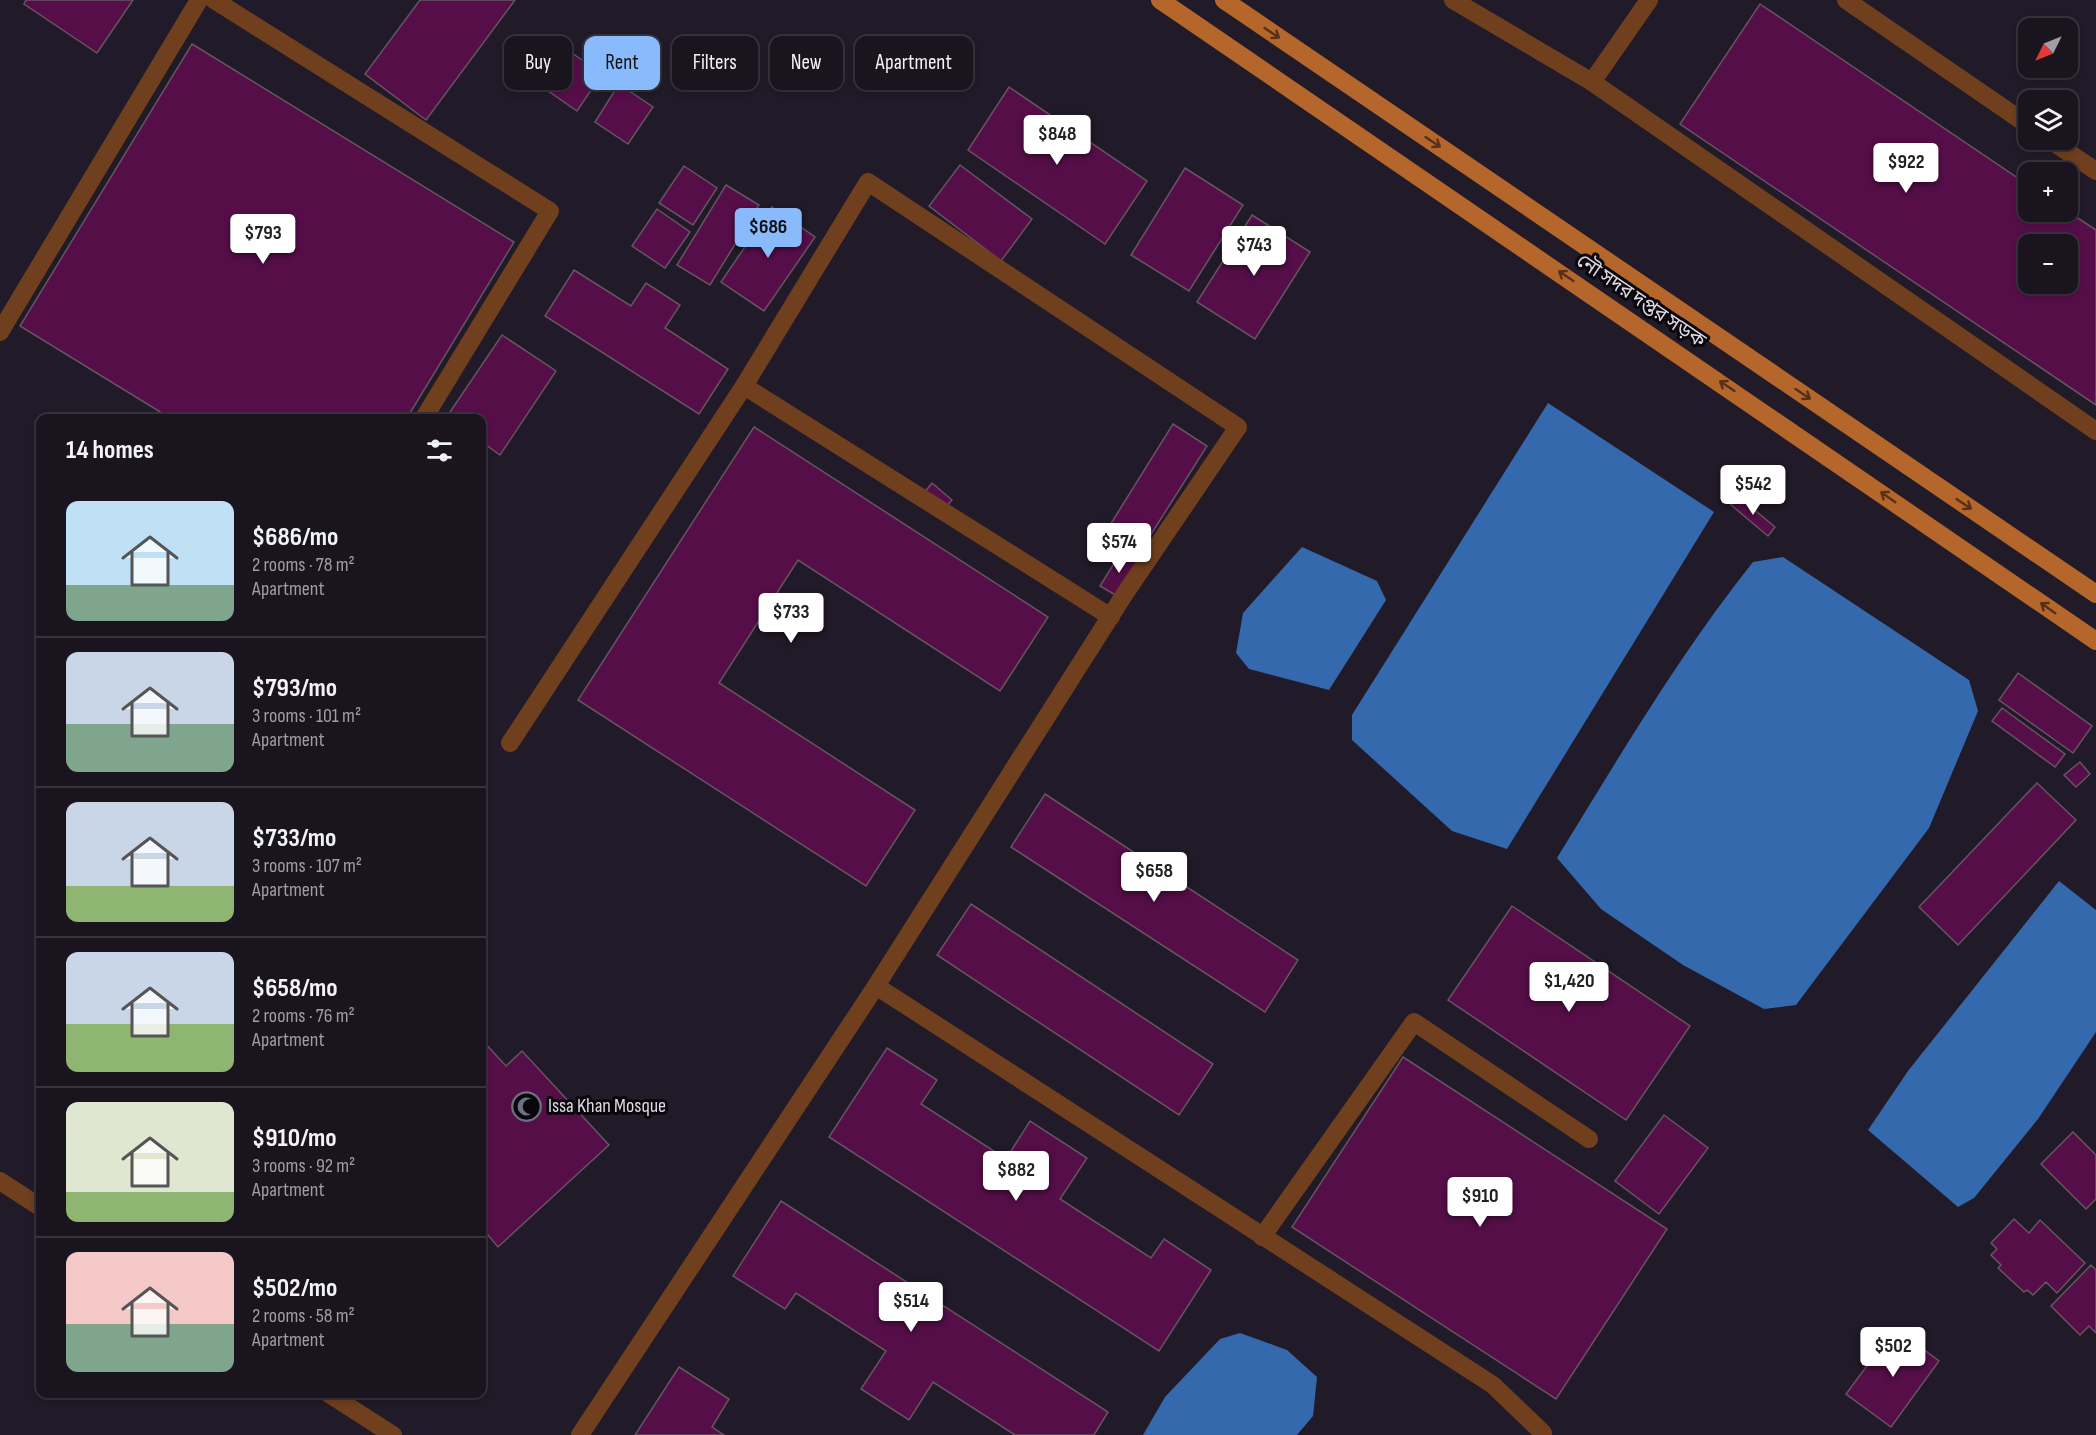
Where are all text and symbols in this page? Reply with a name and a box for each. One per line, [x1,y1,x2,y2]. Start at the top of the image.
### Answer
north arrow [2018,18,2078,78]
map controls [2018,18,2078,294]
one-way arrow [1263,27,1280,39]
chip: Buy [504,36,572,90]
chip: Rent [584,36,660,90]
chip: Filters [672,36,758,90]
chip: New [770,36,843,90]
chip: Apartment [855,36,973,90]
button: layers [2018,90,2078,150]
pin: $848 [1021,115,1093,166]
text: $848 [1038,122,1076,146]
one-way arrow [1425,136,1442,149]
pin: $922 [1870,143,1942,194]
text: $922 [1887,150,1925,174]
button: + [2018,162,2078,222]
pin: $686 [732,208,804,259]
pin: $793 [227,214,299,265]
text: $686 [749,215,787,239]
text: $793 [244,221,282,245]
pin: $743 [1218,226,1290,277]
text: $743 [1236,233,1272,257]
button: − [2018,234,2078,294]
street label: নৌ সদর দপ্তর সড়ক [1572,248,1711,354]
one-way arrow [1558,270,1575,282]
one-way arrow [1719,380,1736,392]
one-way arrow [1794,388,1810,400]
icon: filters [423,434,456,467]
text: 14 homes [66,435,154,466]
pin: $542 [1717,465,1789,516]
text: $542 [1734,472,1772,496]
one-way arrow [1880,491,1896,503]
one-way arrow [1955,498,1972,510]
text: $686/mo [252,522,338,553]
pin: $574 [1083,523,1155,574]
icon: home [114,525,186,597]
text: $574 [1101,530,1137,554]
text: 2 rooms · 78 m² [252,553,355,577]
text: Apartment [252,577,325,601]
pin: $733 [755,593,827,644]
text: $733 [773,600,809,624]
one-way arrow [2040,602,2057,614]
text: $793/mo [252,673,337,704]
icon: home [114,676,186,748]
text: 3 rooms · 101 m² [252,704,361,728]
text: Apartment [252,728,325,752]
text: $733/mo [252,823,336,854]
icon: home [114,826,186,898]
pin: $658 [1118,852,1190,903]
text: 3 rooms · 107 m² [252,854,362,878]
text: $658 [1135,859,1173,883]
text: Apartment [252,878,325,902]
pin: $1,420 [1520,962,1618,1013]
text: $1,420 [1544,969,1594,993]
text: $658/mo [252,973,338,1004]
icon: home [114,976,186,1048]
text: 2 rooms · 76 m² [252,1004,355,1028]
text: Apartment [252,1028,325,1052]
mosque icon: Issa Khan Mosque [511,1090,543,1122]
place label: Issa Khan Mosque [548,1094,666,1118]
text: $910/mo [252,1123,337,1154]
icon: home [114,1126,186,1198]
pin: $882 [980,1151,1052,1202]
text: 3 rooms · 92 m² [252,1154,355,1178]
text: $882 [997,1158,1035,1182]
pin: $910 [1444,1177,1516,1228]
text: Apartment [252,1178,325,1202]
text: $910 [1461,1184,1499,1208]
text: $502/mo [252,1273,337,1304]
icon: home [114,1276,186,1348]
pin: $514 [875,1282,947,1333]
text: $514 [893,1289,929,1313]
text: 2 rooms · 58 m² [252,1304,355,1328]
pin: $502 [1857,1327,1929,1378]
text: Apartment [252,1328,325,1352]
text: $502 [1874,1334,1912,1358]

